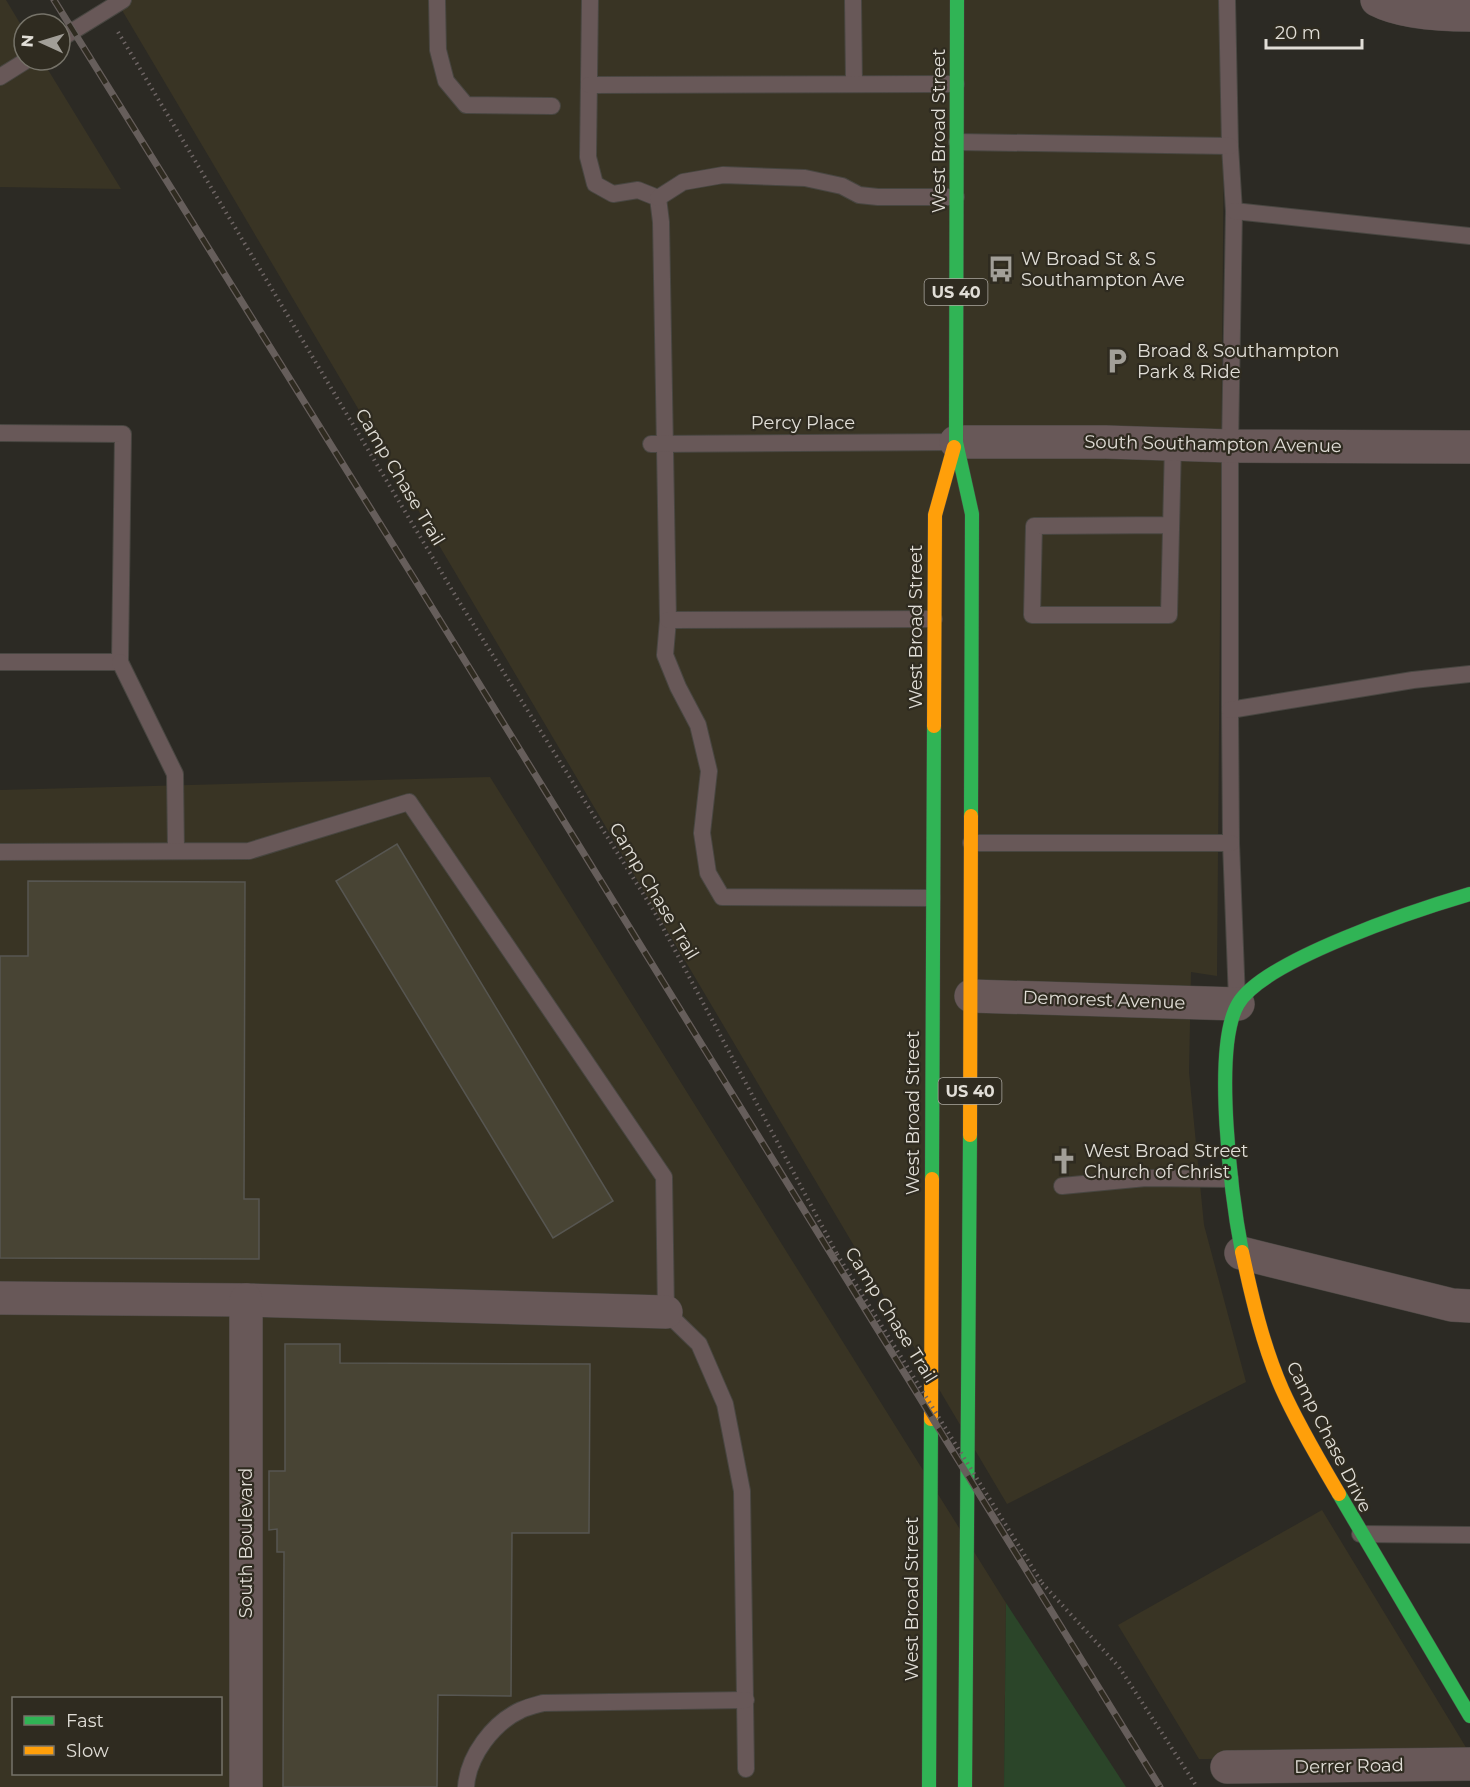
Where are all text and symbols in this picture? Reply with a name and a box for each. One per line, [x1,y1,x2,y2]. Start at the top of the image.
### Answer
north arrow [12,12,72,72]
scale bar [1266,12,1362,50]
text: 20 m [1275,22,1321,44]
text: N [18,34,37,48]
street label: West Broad Street [928,49,950,213]
place label: W Broad St & S Southampton Ave [1021,248,1185,291]
bus stop icon: W Broad St & S Southampton Ave [986,254,1016,284]
road number: US 40 [924,279,988,305]
place label: Broad & Southampton Park & Ride [1137,340,1339,383]
parking icon: Broad & Southampton Park & Ride [1102,346,1132,376]
street label: Camp Chase Trail [350,404,450,550]
street label: Percy Place [751,412,855,434]
street label: South Southampton Avenue [1084,431,1342,457]
street label: West Broad Street [905,545,927,709]
street label: Camp Chase Trail [604,818,704,964]
street label: Demorest Avenue [1022,986,1186,1014]
street label: West Broad Street [902,1031,924,1195]
road number: US 40 [938,1078,1002,1104]
place label: West Broad Street Church of Christ [1084,1140,1248,1183]
church icon: West Broad Street Church of Christ [1049,1146,1079,1176]
street label: Camp Chase Trail [840,1243,942,1387]
street label: Camp Chase Drive [1281,1358,1377,1516]
street label: South Boulevard [235,1468,257,1618]
street label: West Broad Street [901,1517,923,1681]
legend [12,1697,222,1775]
text: Fast [66,1710,104,1732]
text: Slow [66,1740,109,1762]
street label: Derrer Road [1294,1754,1404,1778]

